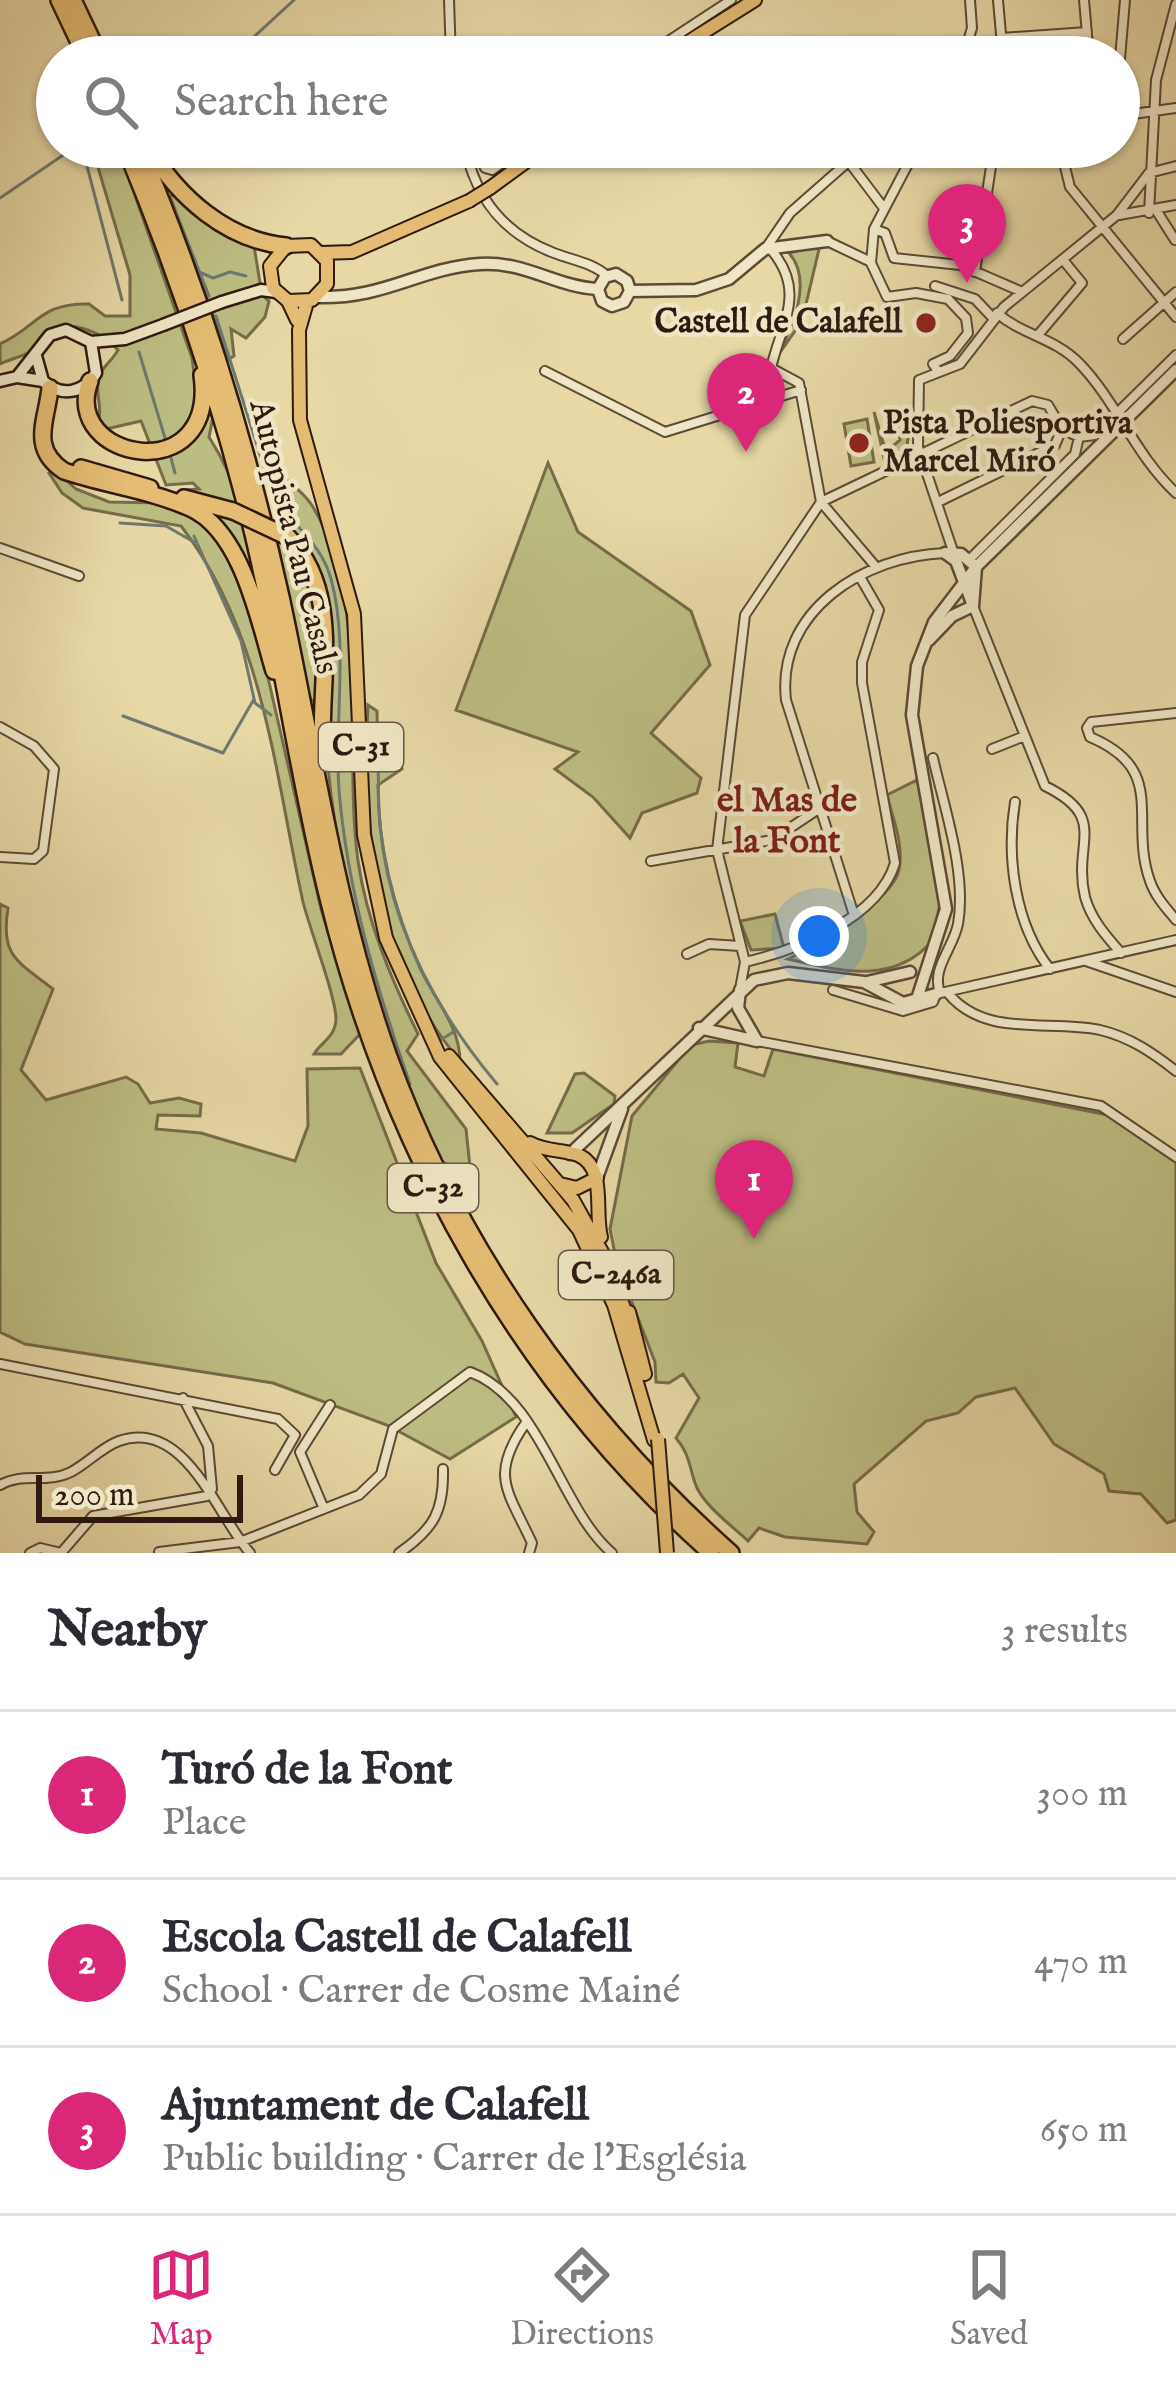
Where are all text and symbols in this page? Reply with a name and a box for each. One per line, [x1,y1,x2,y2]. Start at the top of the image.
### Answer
search box [36,36,1140,168]
icon: search [78,69,144,135]
text: Search here [174,74,388,131]
pin: 3 [928,184,1006,283]
place label: Castell de Calafell [655,302,903,344]
marker: Castell de Calafell [913,310,939,336]
pin: 2 [707,353,785,452]
street label: Autopista Pau Casals [238,395,347,679]
place label: Pista Poliesportiva Marcel Miró [883,403,1133,483]
marker: Pista Poliesportiva Marcel Miró [846,430,872,456]
road number: C-31 [319,723,403,771]
district label: el Mas de la Font [717,778,857,865]
your location [789,906,849,966]
pin: 1 [715,1140,793,1239]
road number: C-32 [388,1164,478,1212]
road number: C-246a [559,1251,673,1299]
scale bar [36,1469,243,1522]
text: 200 m [54,1475,135,1517]
text: Nearby [48,1599,207,1664]
text: 3 results [1001,1607,1128,1656]
text: Turó de la Font [162,1742,452,1799]
text: 1 [80,1770,94,1819]
text: 300 m [1036,1770,1128,1819]
text: Place [162,1799,247,1848]
text: Escola Castell de Calafell [162,1910,631,1967]
text: 2 [78,1938,96,1987]
text: 470 m [1034,1938,1128,1987]
text: School · Carrer de Cosme Mainé [162,1967,681,2016]
text: Ajuntament de Calafell [162,2078,589,2135]
text: 3 [80,2106,94,2155]
text: 650 m [1040,2106,1128,2155]
text: Public building · Carrer de l'Església [162,2135,746,2184]
tab: Map [148,2242,214,2356]
tab: Directions [510,2242,654,2356]
tab: Saved [950,2242,1028,2356]

